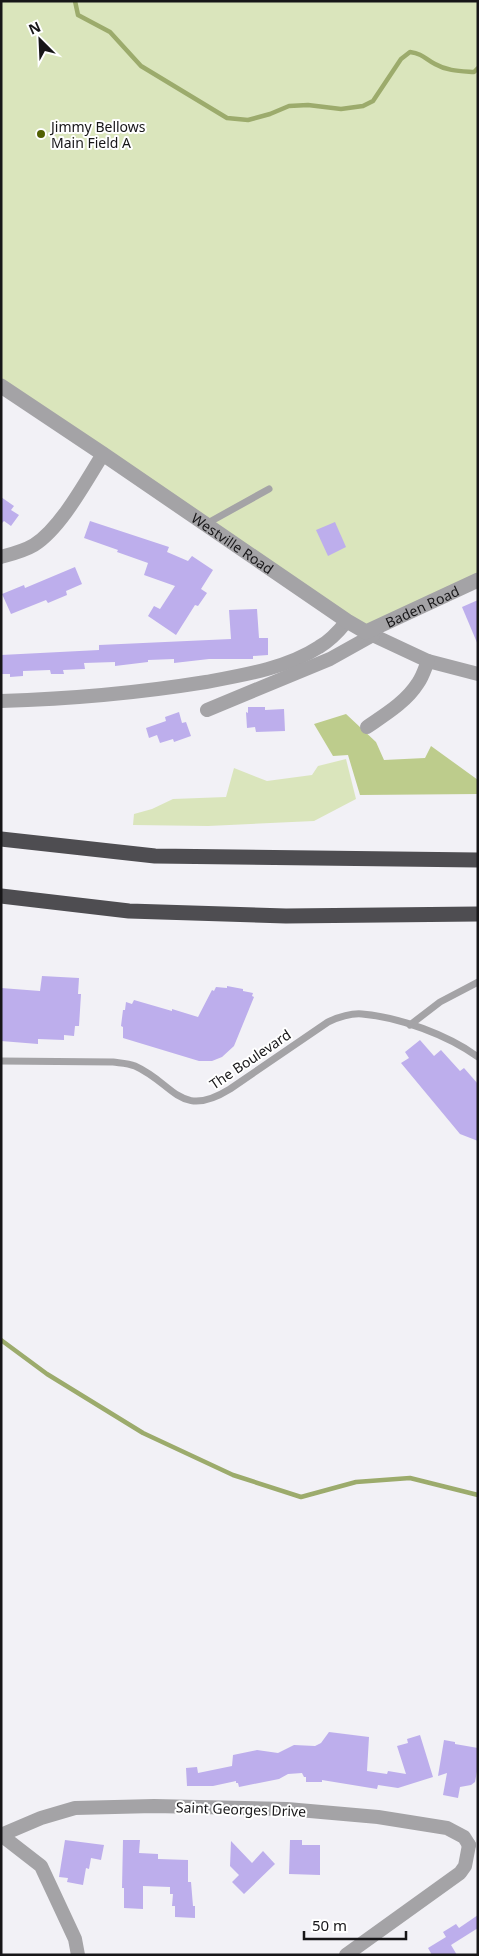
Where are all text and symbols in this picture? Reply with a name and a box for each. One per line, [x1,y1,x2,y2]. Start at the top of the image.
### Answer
north arrow [15,15,65,65]
text: N [25,17,44,39]
place label: Jimmy Bellows Main Field A [49,117,146,152]
marker: Jimmy Bellows Main Field A [35,128,47,140]
street label: Westville Road [188,508,278,578]
street label: Baden Road [382,581,462,631]
street label: The Boulevard [206,1025,294,1093]
street label: Saint Georges Drive [176,1797,306,1821]
scale bar [304,1908,406,1940]
text: 50 m [312,1915,347,1935]

